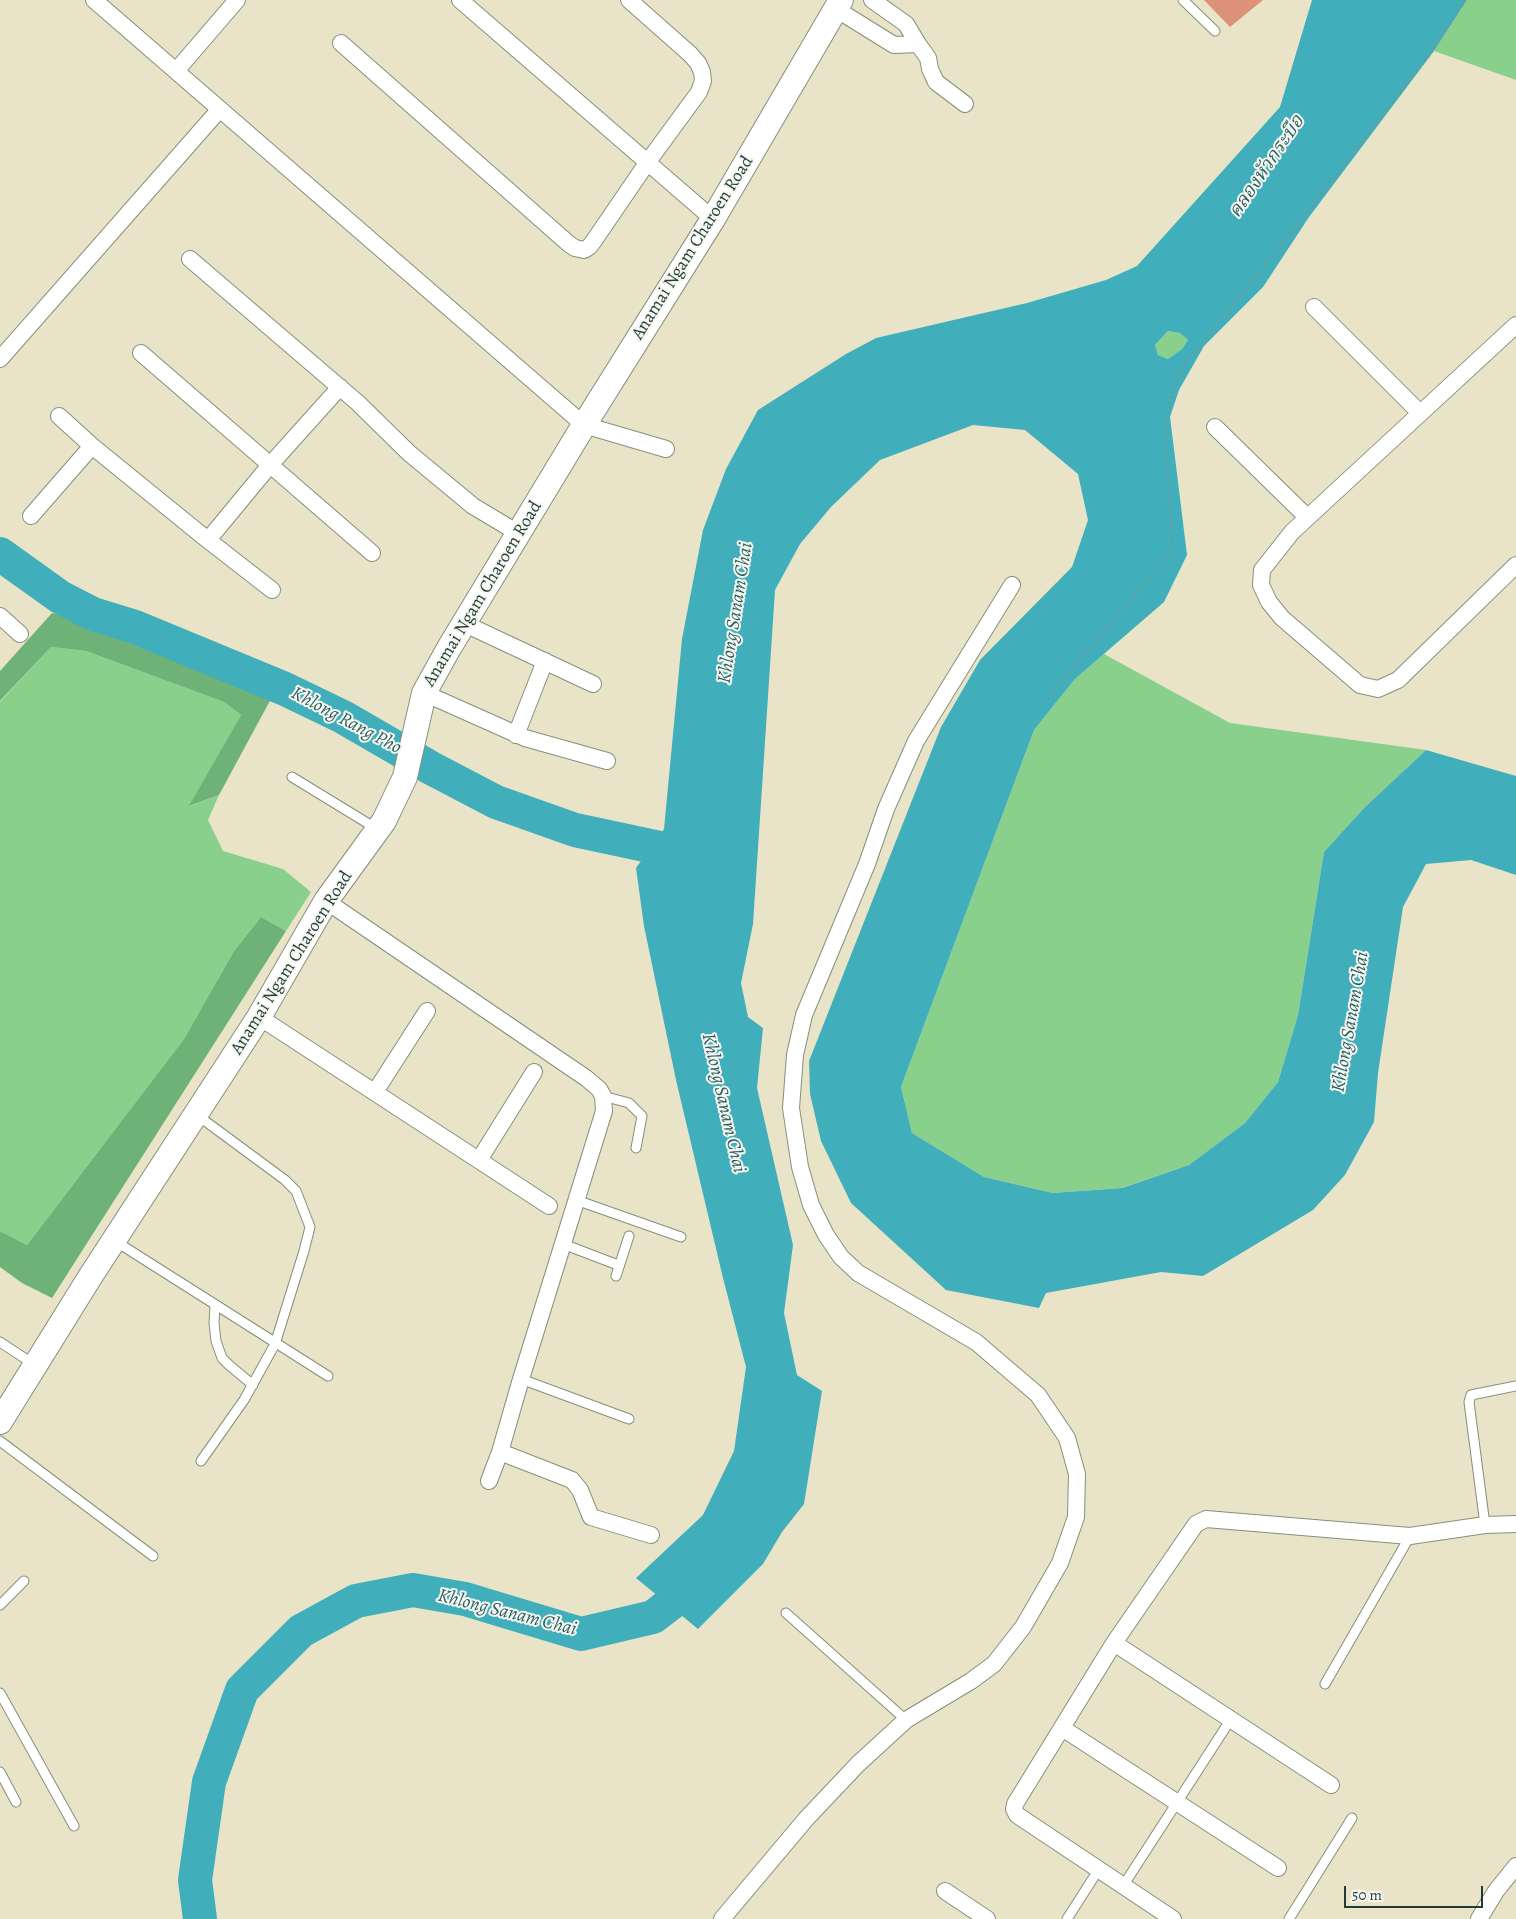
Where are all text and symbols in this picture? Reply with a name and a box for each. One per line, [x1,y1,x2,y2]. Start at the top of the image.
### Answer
water label: คลองหัวกระบือ [1224,111,1310,223]
street label: Anamai Ngam Charoen Road [628,152,758,344]
street label: Anamai Ngam Charoen Road [419,497,547,691]
water label: Khlong Sanam Chai [714,541,758,685]
water label: Khlong Rang Pho [287,682,405,760]
street label: Anamai Ngam Charoen Road [227,867,357,1059]
water label: Khlong Sanam Chai [1327,950,1375,1094]
water label: Khlong Sanam Chai [696,1031,750,1175]
water label: Khlong Sanam Chai [435,1585,579,1641]
scale bar [1346,1876,1485,1908]
text: 50 m [1352,1885,1382,1905]

